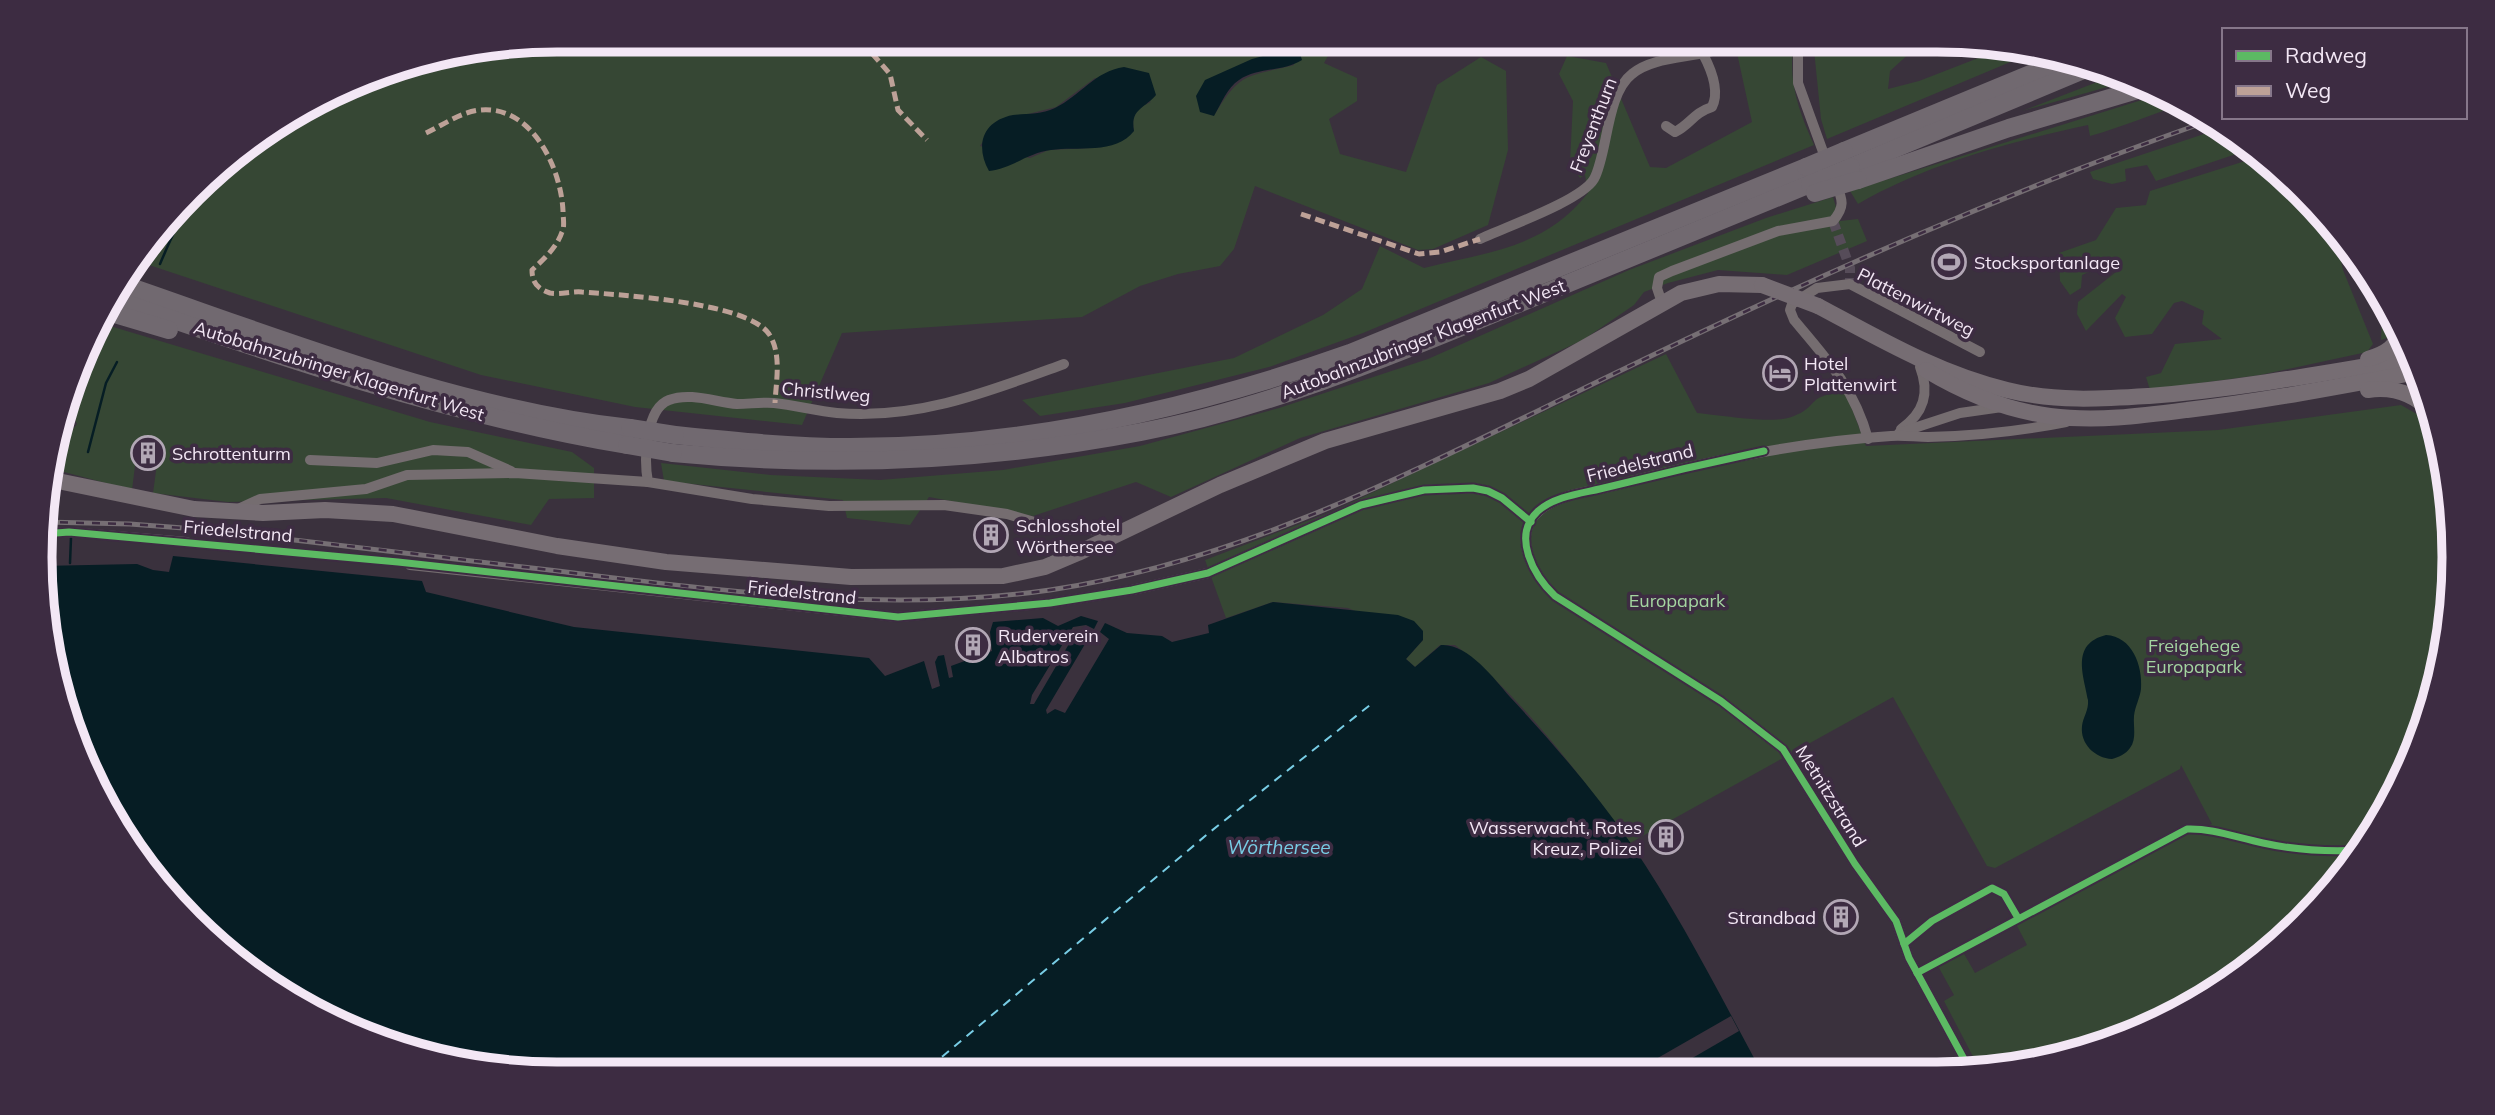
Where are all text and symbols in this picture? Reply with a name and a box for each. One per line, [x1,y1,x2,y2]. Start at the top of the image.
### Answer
legend [2222,28,2467,119]
text: Radweg [2285,42,2367,68]
street label: Freyenthurn [1564,74,1622,176]
text: Weg [2285,77,2331,103]
sports icon: Stocksportanlage [1930,243,1968,281]
place label: Stocksportanlage [1974,251,2120,274]
street label: Plattenwirtweg [1853,263,1979,341]
street label: Autobahnzubringer Klagenfurt West [1278,274,1568,404]
street label: Autobahnzubringer Klagenfurt West [191,316,487,426]
place label: Hotel Plattenwirt [1804,352,1897,396]
hotel icon: Hotel Plattenwirt [1761,354,1799,392]
street label: Christlweg [781,377,871,407]
building icon: Schrottenturm [129,434,167,472]
street label: Friedelstrand [1584,439,1696,487]
place label: Schrottenturm [172,442,291,465]
place label: Schlosshotel Wörthersee [1016,514,1120,558]
street label: Friedelstrand [183,515,293,547]
building icon: Schlosshotel Wörthersee [972,516,1010,554]
street label: Friedelstrand [747,575,857,609]
park label: Europapark [1629,589,1726,612]
place label: Ruderverein Albatros [998,624,1099,668]
building icon: Ruderverein Albatros [954,626,992,664]
park label: Freigehege Europapark [2146,634,2243,678]
street label: Metnitzstrand [1791,741,1871,851]
place label: Wasserwacht, Rotes Kreuz, Polizei [1469,816,1642,860]
building icon: Wasserwacht, Rotes Kreuz, Polizei [1647,818,1685,856]
water label: Wörthersee [1227,835,1331,859]
building icon: Strandbad [1822,898,1860,936]
place label: Strandbad [1728,906,1816,929]

